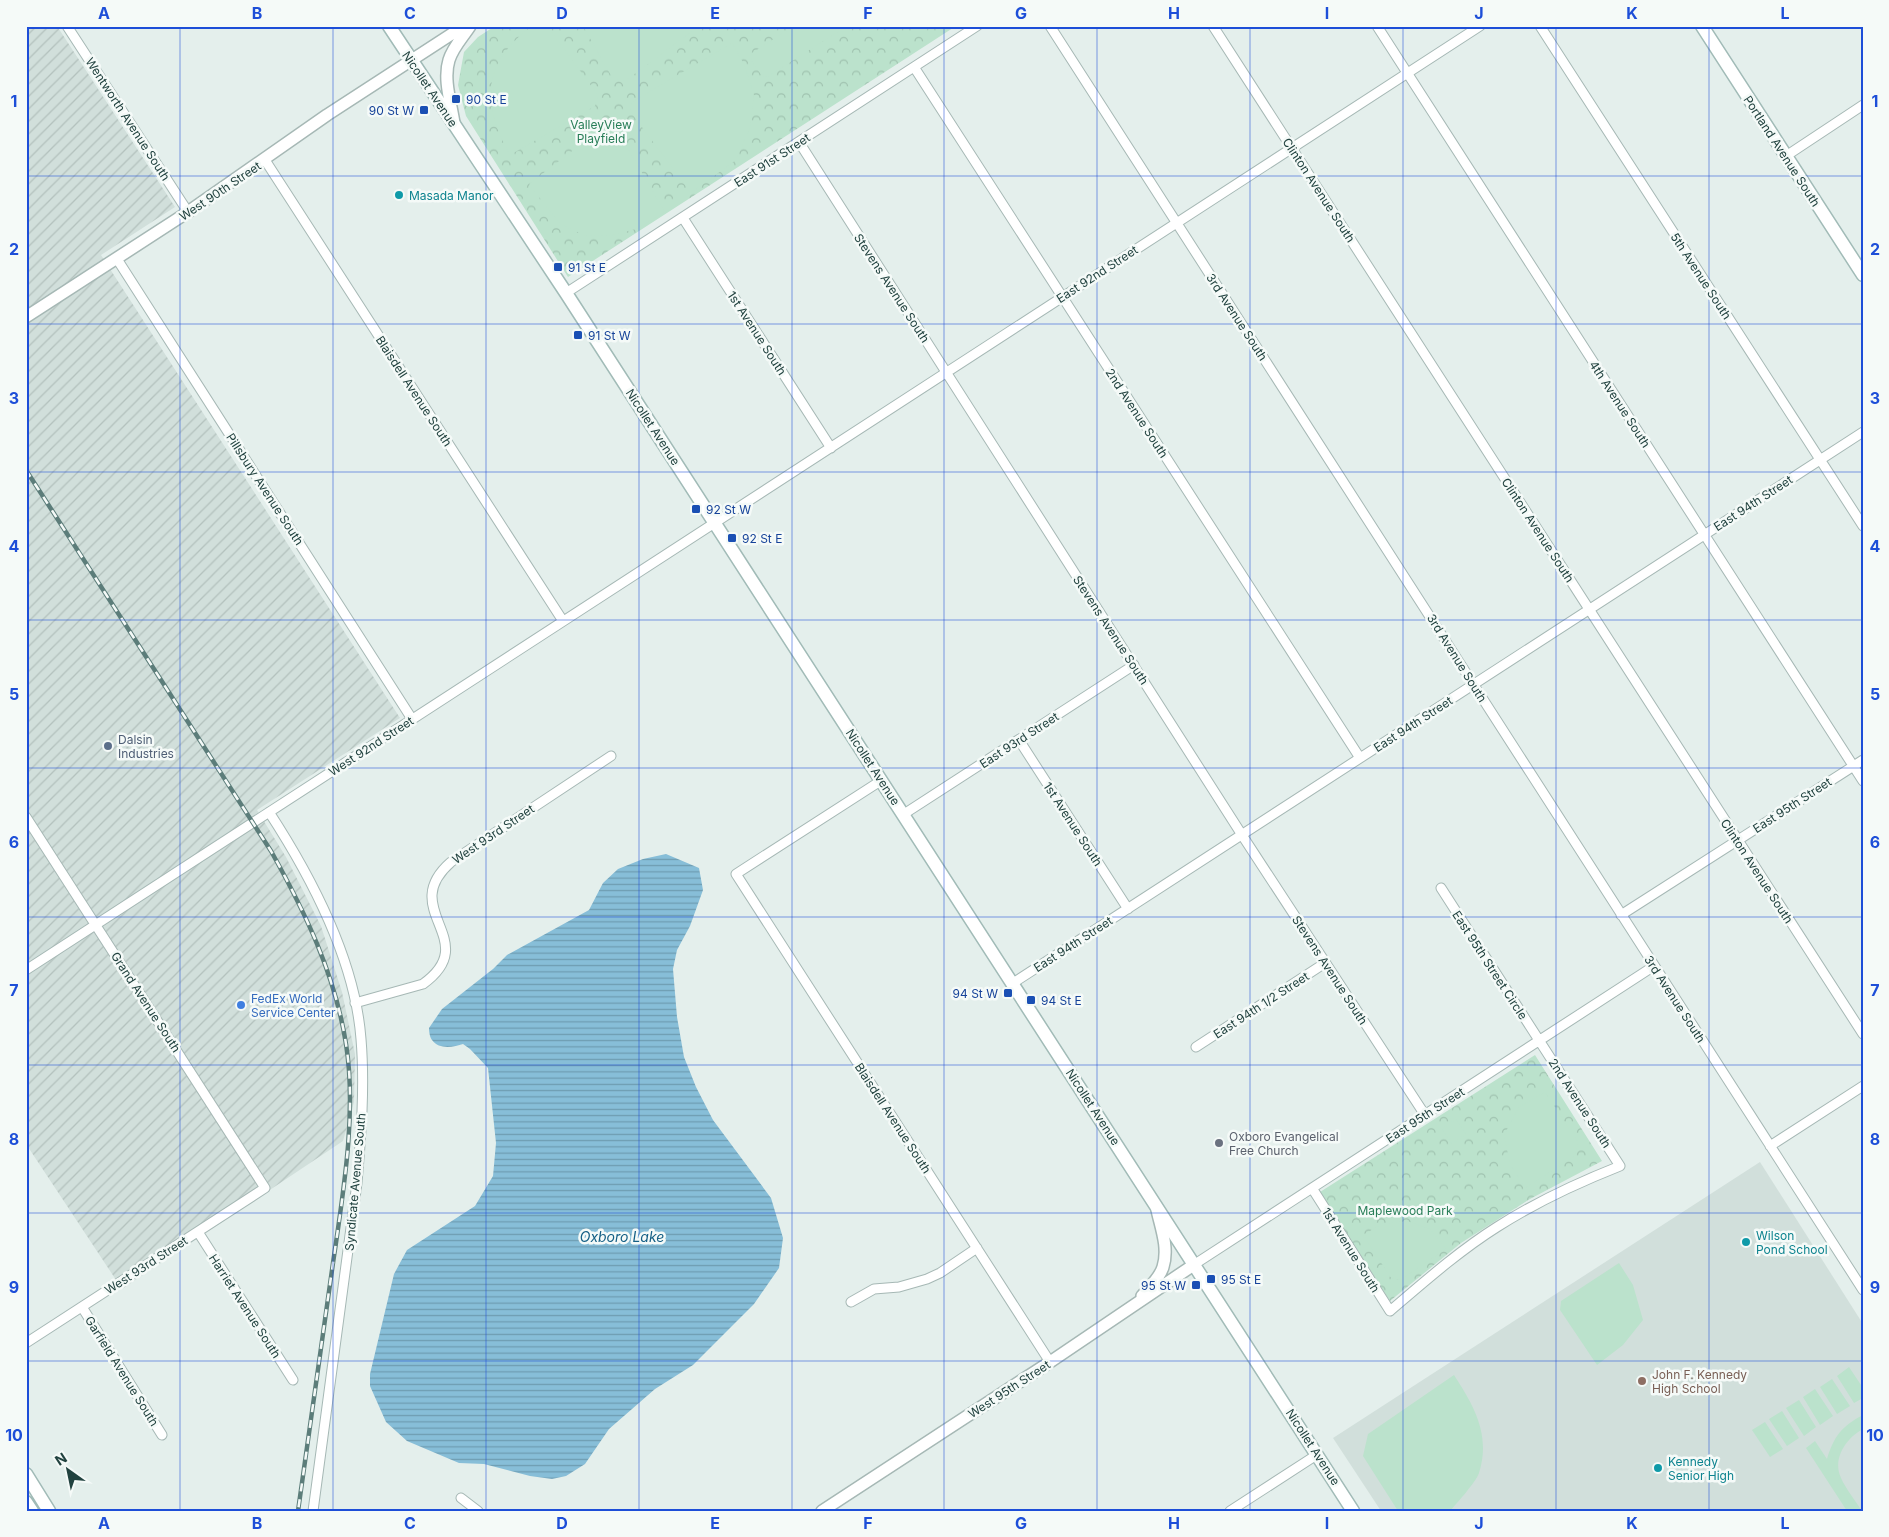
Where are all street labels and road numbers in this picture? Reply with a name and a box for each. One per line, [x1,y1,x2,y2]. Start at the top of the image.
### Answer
street label: Nicollet Avenue [399,48,461,130]
street label: Wentworth Avenue South [83,55,173,183]
street label: Portland Avenue South [1740,93,1824,209]
street label: East 91st Street [731,130,813,190]
street label: Clinton Avenue South [1280,135,1358,245]
street label: West 90th Street [176,158,264,224]
street label: 5th Avenue South [1667,230,1735,322]
street label: Stevens Avenue South [851,231,933,345]
street label: East 92nd Street [1053,242,1141,306]
street label: 3rd Avenue South [1203,271,1271,363]
street label: 1st Avenue South [724,288,790,378]
street label: Blaisdell Avenue South [373,333,455,449]
street label: 4th Avenue South [1586,358,1654,450]
street label: 2nd Avenue South [1102,365,1172,461]
street label: Nicollet Avenue [623,386,683,468]
street label: Pillsbury Avenue South [223,430,307,548]
street label: East 94th Street [1711,472,1795,534]
street label: Clinton Avenue South [1499,475,1577,585]
street label: Stevens Avenue South [1070,573,1152,687]
street label: 3rd Avenue South [1424,611,1490,705]
street label: East 94th Street [1371,693,1455,755]
street label: East 93rd Street [977,709,1061,771]
street label: West 92nd Street [326,713,416,779]
street label: Nicollet Avenue [843,726,903,808]
street label: East 95th Street [1750,774,1834,836]
street label: 1st Avenue South [1040,779,1106,869]
street label: West 93rd Street [449,801,537,867]
street label: Clinton Avenue South [1718,816,1796,926]
street label: East 95th Street Circle [1449,908,1531,1022]
street label: East 94th Street [1031,913,1115,975]
street label: Stevens Avenue South [1289,913,1371,1027]
street label: Grand Avenue South [108,949,184,1055]
street label: 3rd Avenue South [1641,953,1709,1045]
street label: East 94th 1/2 Street [1210,968,1312,1042]
street label: 2nd Avenue South [1545,1055,1615,1151]
street label: Blaisdell Avenue South [852,1060,934,1176]
street label: Nicollet Avenue [1063,1066,1123,1148]
street label: East 95th Street [1383,1084,1467,1146]
street label: Syndicate Avenue South [342,1112,368,1252]
street label: 1st Avenue South [1319,1205,1383,1295]
street label: West 93rd Street [102,1233,190,1297]
street label: Harriet Avenue South [206,1251,284,1361]
street label: Garfield Avenue South [82,1313,162,1429]
street label: West 95th Street [965,1357,1053,1421]
street label: Nicollet Avenue [1283,1406,1343,1488]

